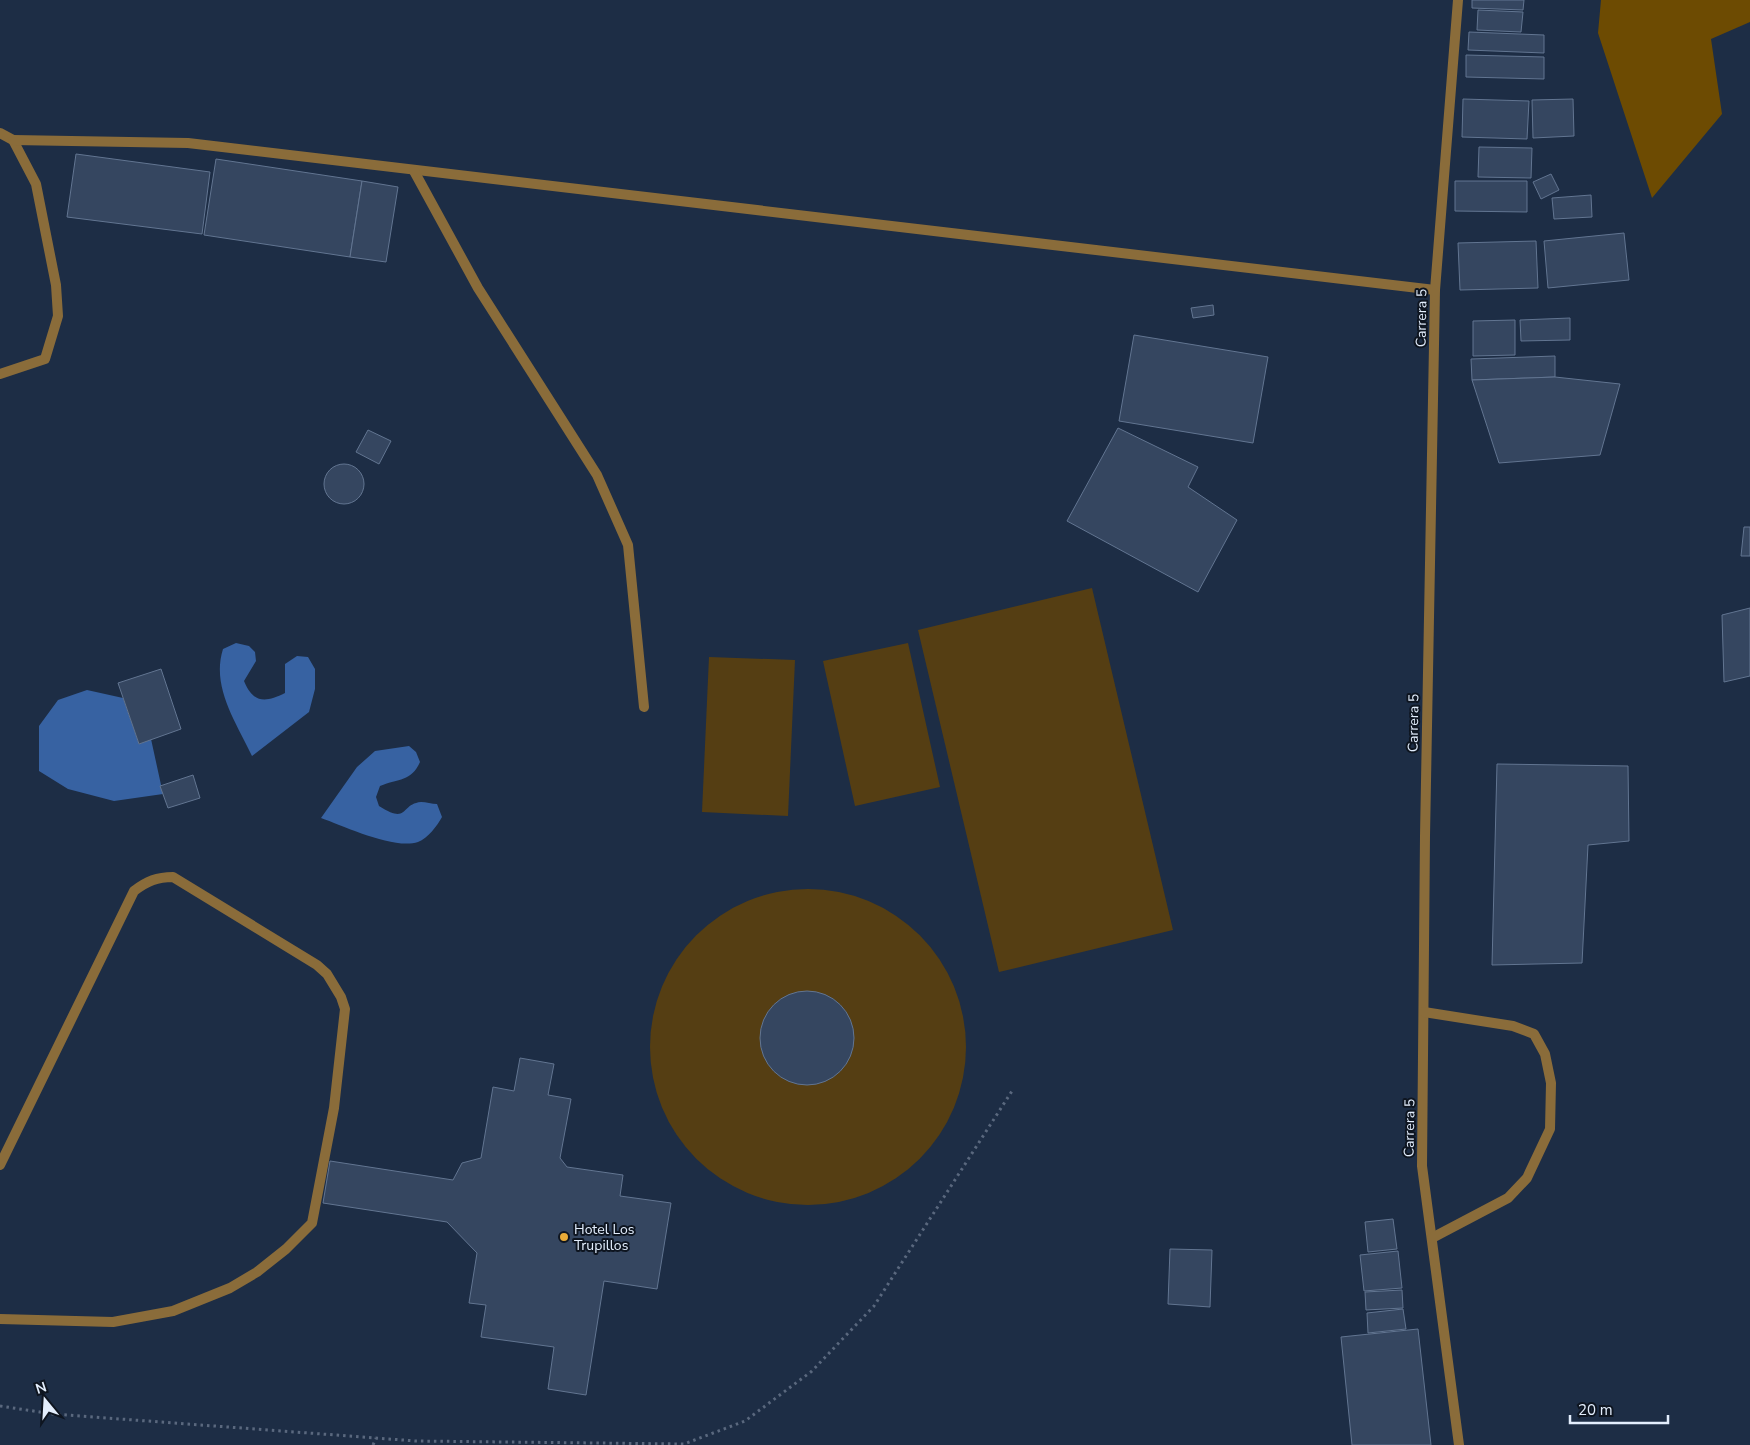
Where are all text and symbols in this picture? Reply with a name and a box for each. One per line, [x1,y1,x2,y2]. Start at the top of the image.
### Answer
street label: Carrera 5 [1411,289,1432,347]
street label: Carrera 5 [1403,694,1424,752]
street label: Carrera 5 [1399,1099,1420,1157]
place label: Hotel Los Trupillos [574,1220,635,1255]
marker: Hotel Los Trupillos [558,1231,570,1243]
north arrow [20,1375,70,1425]
text: N [33,1377,49,1399]
scale bar [1570,1392,1668,1424]
text: 20 m [1578,1400,1613,1420]

